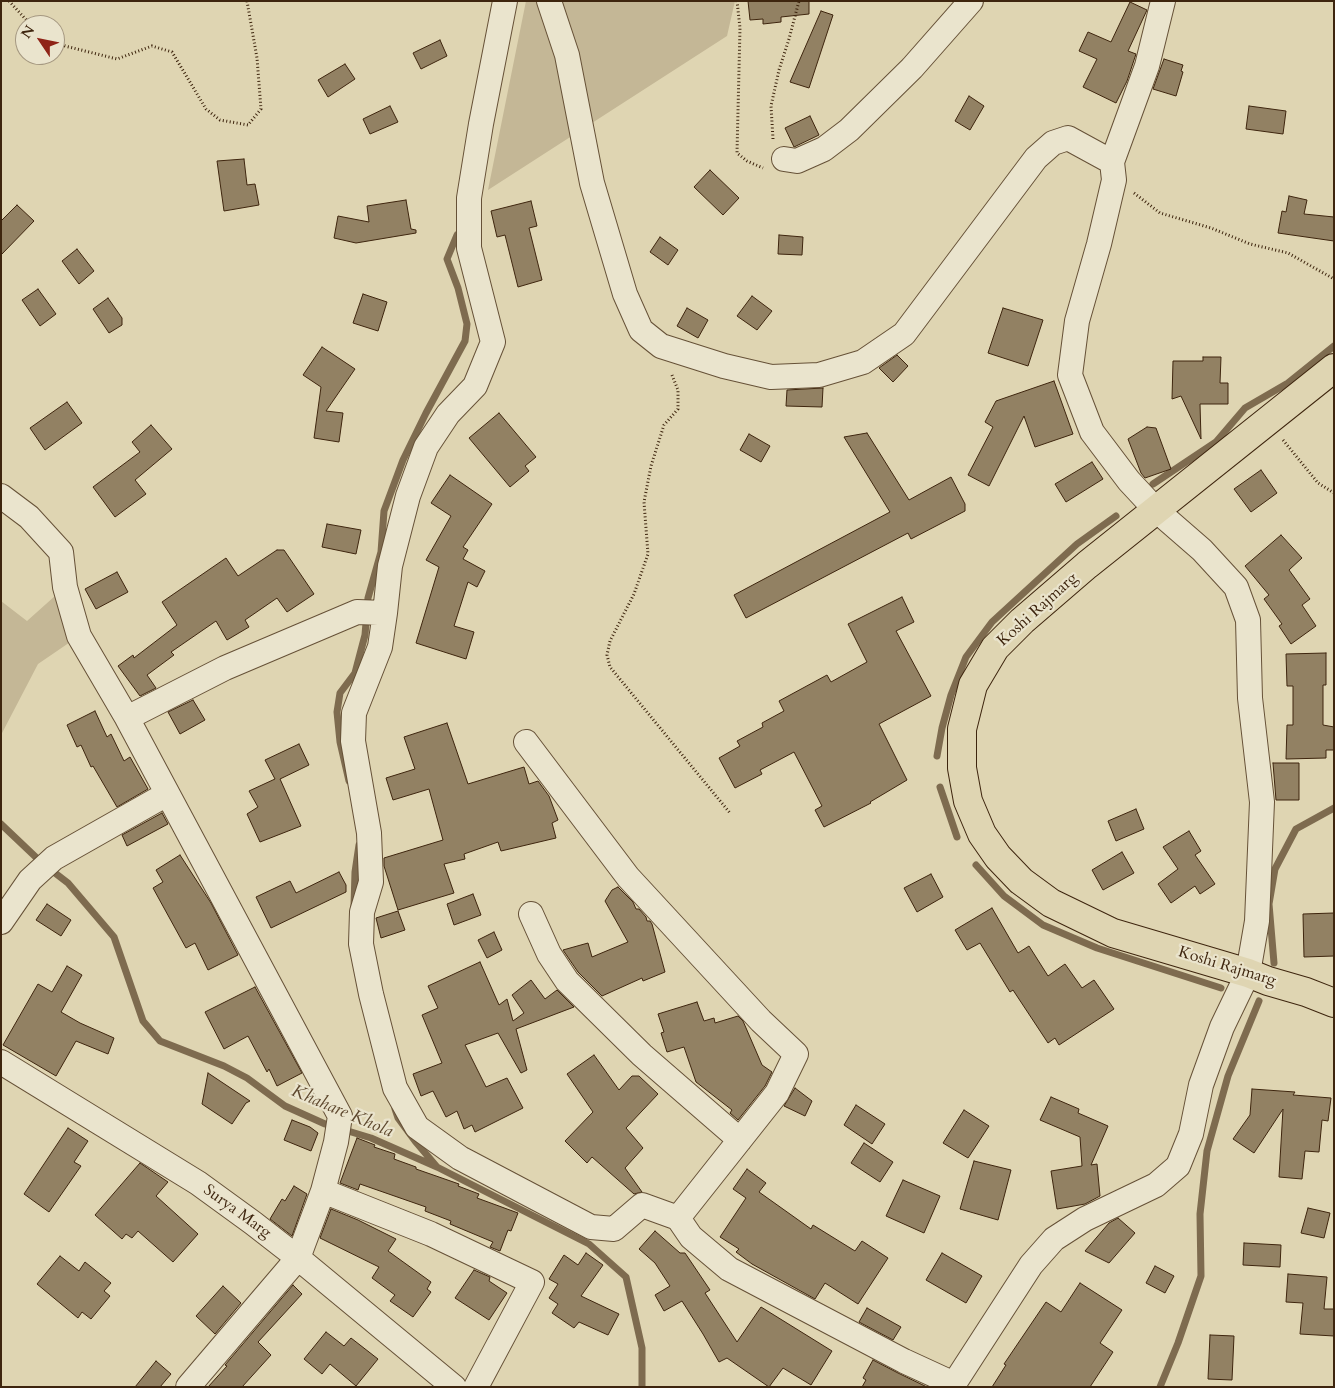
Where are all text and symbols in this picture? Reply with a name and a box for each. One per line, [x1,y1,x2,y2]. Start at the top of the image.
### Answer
north arrow [15,15,65,65]
text: N [17,22,39,42]
street label: Koshi Rajmarg [994,569,1082,651]
street label: Koshi Rajmarg [1176,943,1278,991]
water label: Khahare Khola [288,1081,396,1143]
street label: Surya Marg [199,1181,275,1243]

